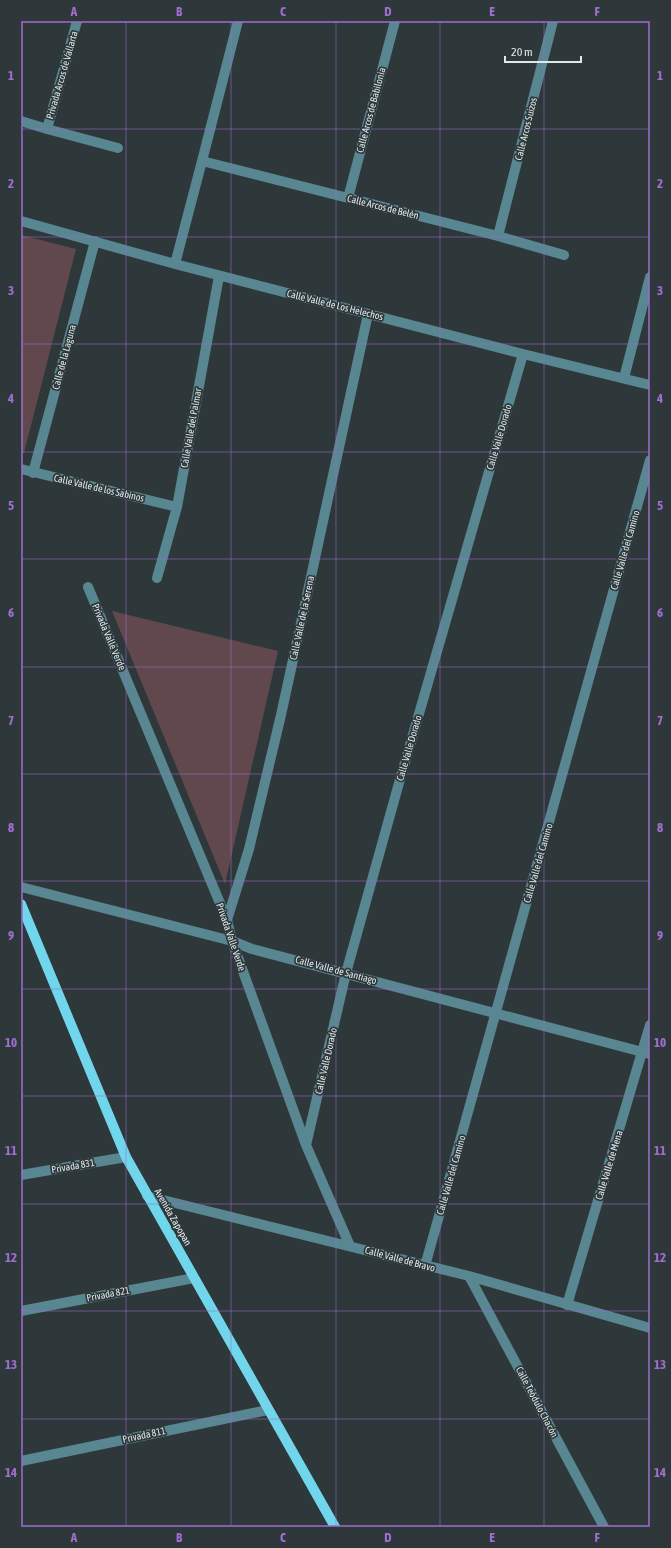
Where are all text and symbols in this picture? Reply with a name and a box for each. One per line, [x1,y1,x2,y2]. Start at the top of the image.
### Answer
text: A [70,4,78,19]
text: B [176,4,183,19]
text: C [280,4,286,19]
text: D [384,4,392,19]
text: E [489,4,495,19]
text: F [594,4,600,19]
street label: Privada Arcos de Vallarta [44,29,80,120]
scale bar [505,38,581,64]
text: 20 m [511,45,533,59]
street label: Calle Arcos de Babilonia [354,66,388,154]
text: 1 [8,68,14,83]
text: 1 [657,68,663,83]
street label: Calle Arcos Suizos [513,96,539,162]
text: 2 [8,176,14,191]
text: 2 [657,176,663,191]
street label: Calle Arcos de Belén [346,193,420,221]
text: 3 [8,283,14,298]
text: 3 [657,283,663,298]
street label: Calle Valle de Los Helechos [286,288,385,322]
street label: Calle de la Laguna [50,323,78,391]
street label: Calle Valle del Palmar [179,386,204,469]
text: 4 [7,391,14,406]
text: 4 [656,391,663,406]
street label: Calle Valle Dorado [484,403,514,471]
street label: Calle Valle de los Sabinos [53,472,146,504]
text: 5 [8,498,14,513]
text: 5 [657,498,663,513]
street label: Calle Valle del Camino [608,509,642,591]
street label: Calle Valle de la Serena [288,575,316,661]
street label: Privada Valle Verde [90,602,128,672]
text: 6 [8,605,14,620]
text: 6 [657,605,663,620]
text: 7 [8,713,14,728]
text: 7 [657,713,663,728]
street label: Calle Valle Dorado [394,714,424,782]
text: 8 [8,820,14,835]
text: 8 [657,820,663,835]
street label: Calle Valle del Camino [521,822,555,904]
street label: Privada Valle Verde [214,901,248,973]
text: 9 [8,928,14,943]
text: 9 [657,928,663,943]
street label: Calle Valle de Santiago [294,954,378,986]
street label: Calle Valle Dorado [313,1026,339,1095]
text: 10 [5,1035,17,1050]
text: 10 [654,1035,666,1050]
street label: Calle Valle de Mena [593,1129,625,1201]
street label: Calle Valle del Camino [434,1134,468,1216]
text: 11 [5,1143,17,1158]
text: 11 [654,1143,666,1158]
street label: Privada 831 [51,1157,96,1175]
street label: Avenida Zapopan [152,1186,194,1248]
street label: Calle Valle de Bravo [364,1244,437,1274]
text: 12 [5,1250,17,1265]
text: 12 [654,1250,666,1265]
street label: Privada 821 [86,1284,131,1304]
text: 13 [5,1357,17,1372]
text: 13 [654,1357,666,1372]
street label: Calle Teódulo Chacón [514,1365,560,1439]
street label: Privada 811 [121,1425,167,1445]
text: 14 [5,1465,17,1480]
text: 14 [654,1465,666,1480]
text: A [70,1530,78,1545]
text: B [176,1530,183,1545]
text: C [280,1530,286,1545]
text: D [384,1530,392,1545]
text: E [489,1530,495,1545]
text: F [594,1530,600,1545]

